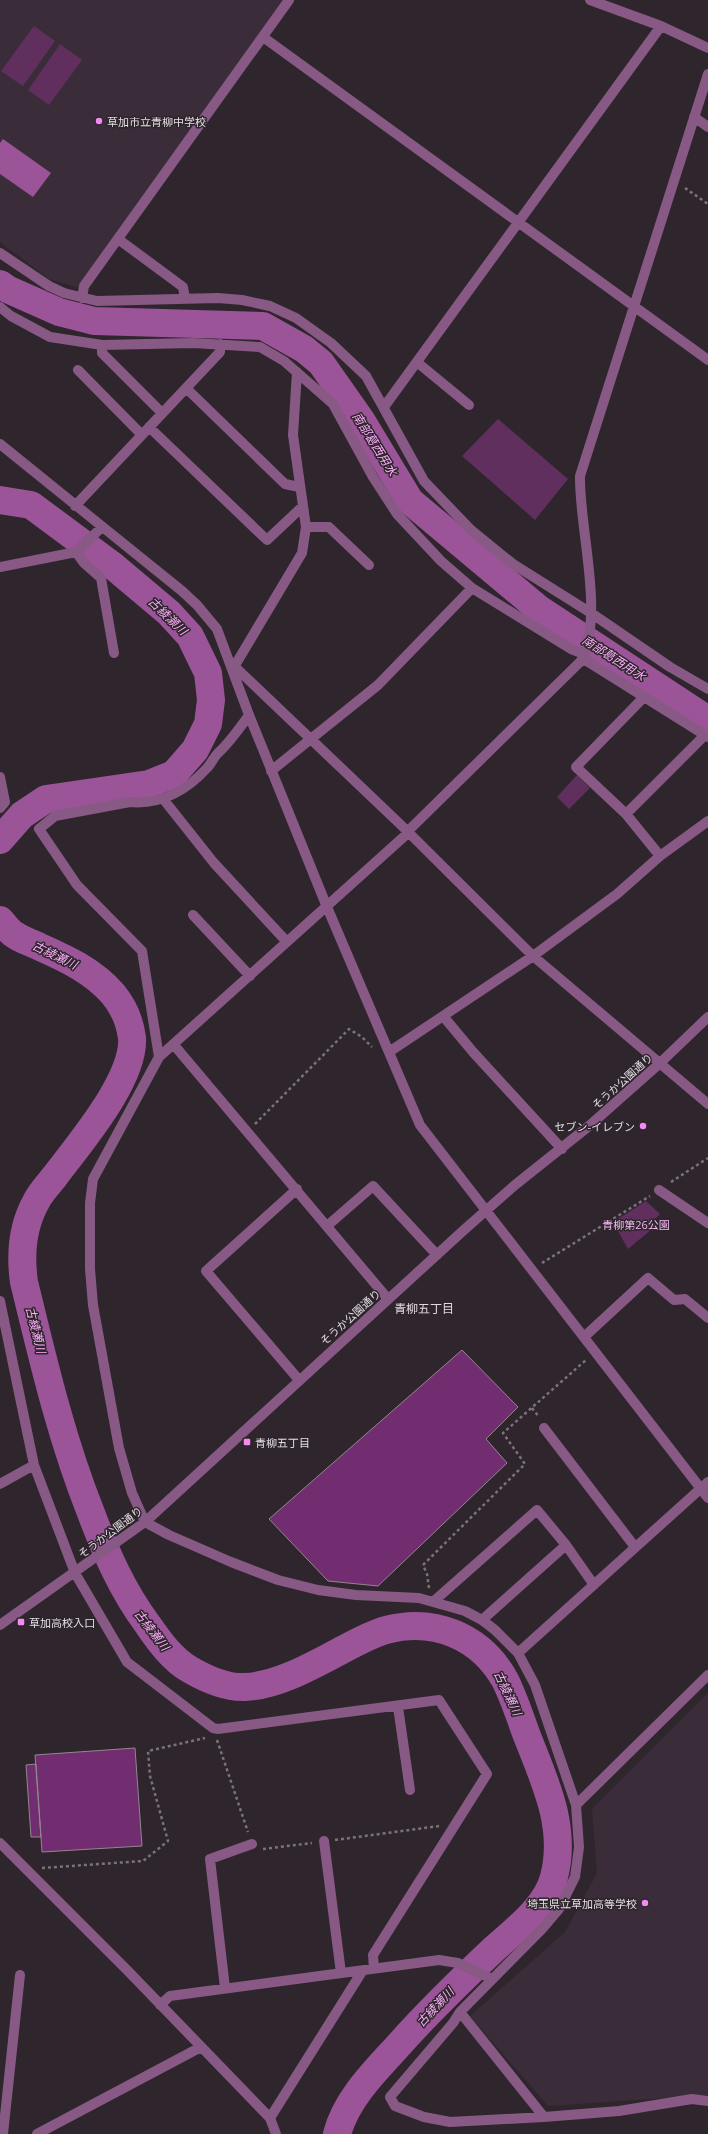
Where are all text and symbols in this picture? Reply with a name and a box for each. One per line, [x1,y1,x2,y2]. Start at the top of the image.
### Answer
place label: 草加市立青柳中学校 [107,114,206,129]
marker: 草加市立青柳中学校 [94,116,104,126]
water label: 南部葛西用水 [349,409,402,481]
water label: 古綾瀬川 [145,593,193,640]
water label: 南部葛西用水 [579,631,650,686]
water label: 古綾瀬川 [30,937,82,974]
street label: そうか公園通り [588,1050,656,1112]
place label: セブン-イレブン [554,1119,635,1134]
marker: セブン-イレブン [638,1121,648,1131]
park label: 青柳第26公園 [602,1217,670,1232]
street label: そうか公園通り [316,1286,384,1348]
district label: 青柳五丁目 [394,1300,454,1317]
water label: 古綾瀬川 [22,1305,51,1357]
place label: 青柳五丁目 [255,1435,310,1450]
marker: 青柳五丁目 [242,1437,252,1447]
street label: そうか公園通り [75,1503,145,1561]
water label: 古綾瀬川 [131,1606,175,1656]
place label: 草加高校入口 [29,1615,95,1630]
marker: 草加高校入口 [16,1617,26,1627]
water label: 古綾瀬川 [490,1668,527,1720]
place label: 埼玉県立草加高等学校 [527,1896,637,1911]
marker: 埼玉県立草加高等学校 [640,1898,650,1908]
water label: 古綾瀬川 [412,1982,459,2030]

